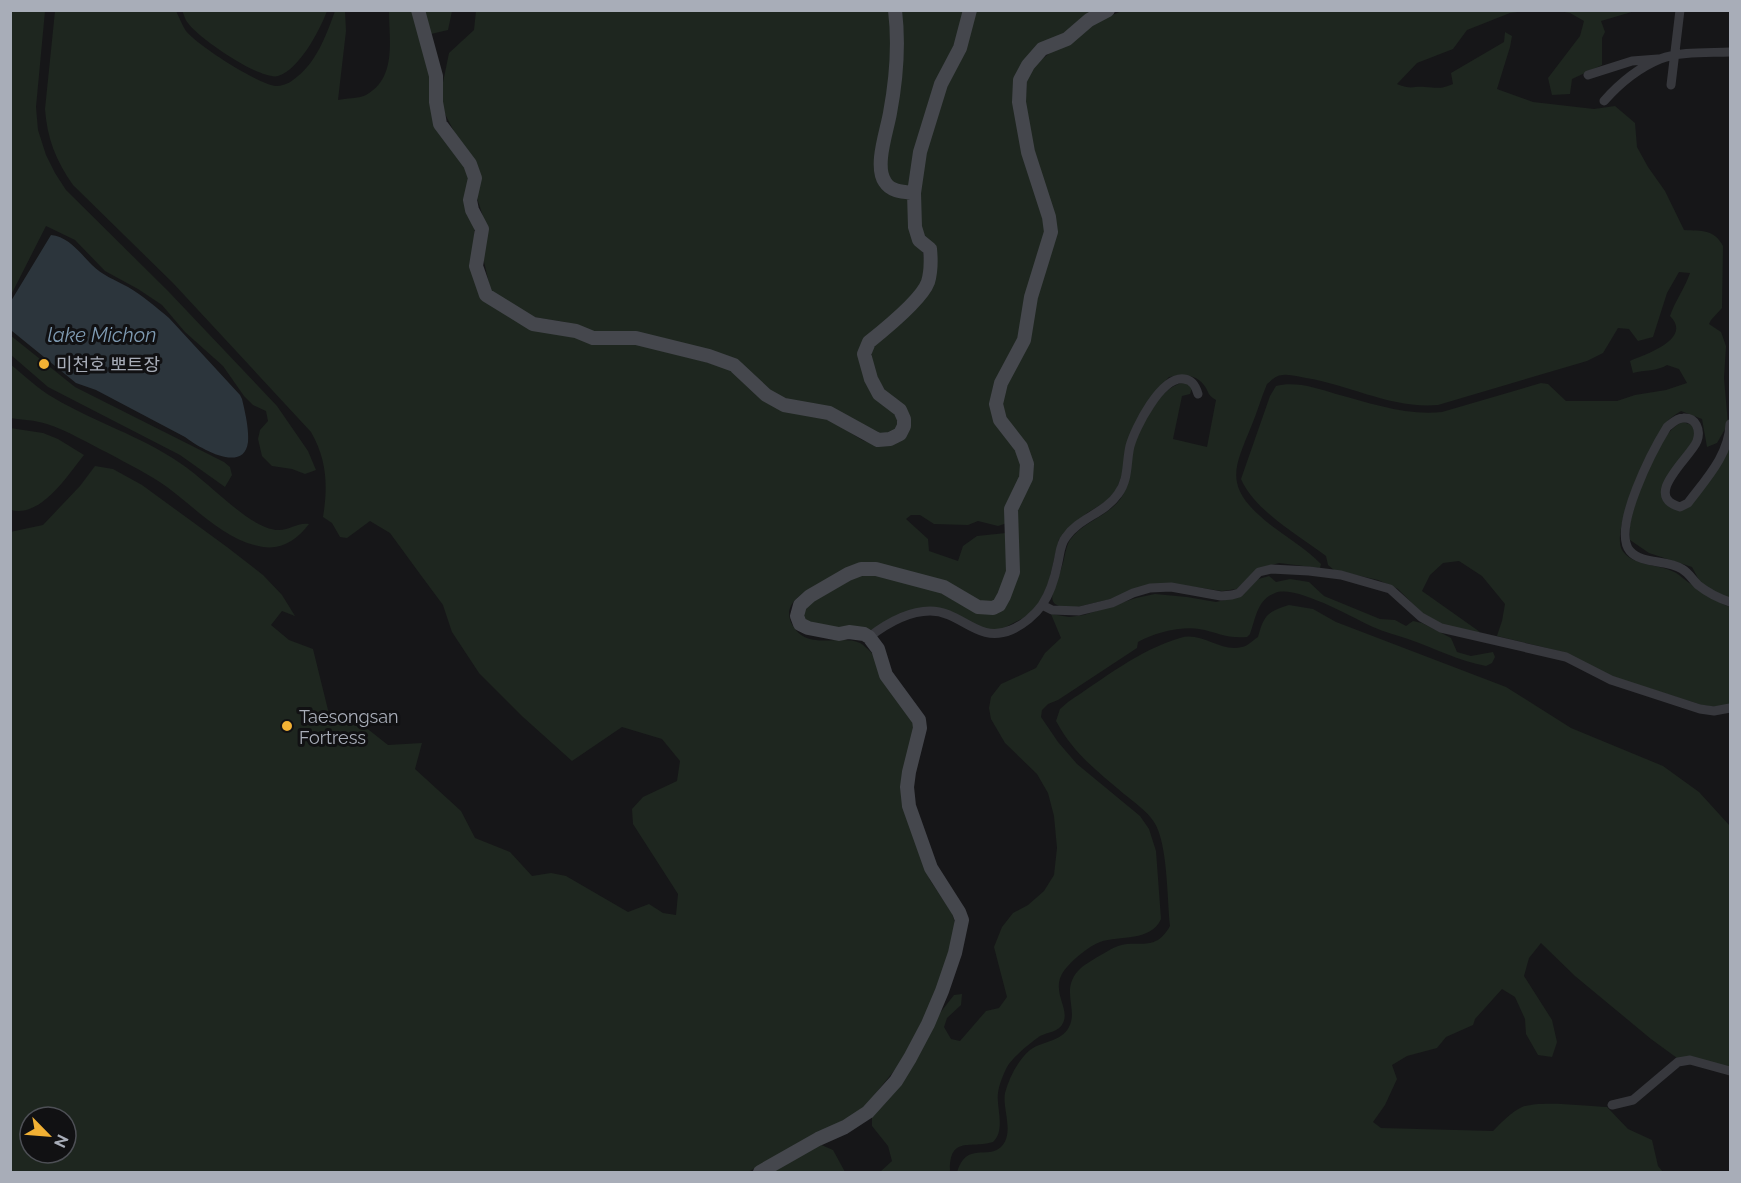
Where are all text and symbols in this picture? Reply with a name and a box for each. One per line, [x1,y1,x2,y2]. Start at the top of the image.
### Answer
water label: lake Michon [48,323,156,347]
place label: 미천호 뽀트장 [56,354,160,375]
marker: 미천호 뽀트장 [37,357,51,371]
place label: Taesongsan Fortress [299,706,399,748]
marker: Taesongsan Fortress [280,719,294,733]
north arrow [18,1105,78,1165]
text: N [50,1132,72,1151]

